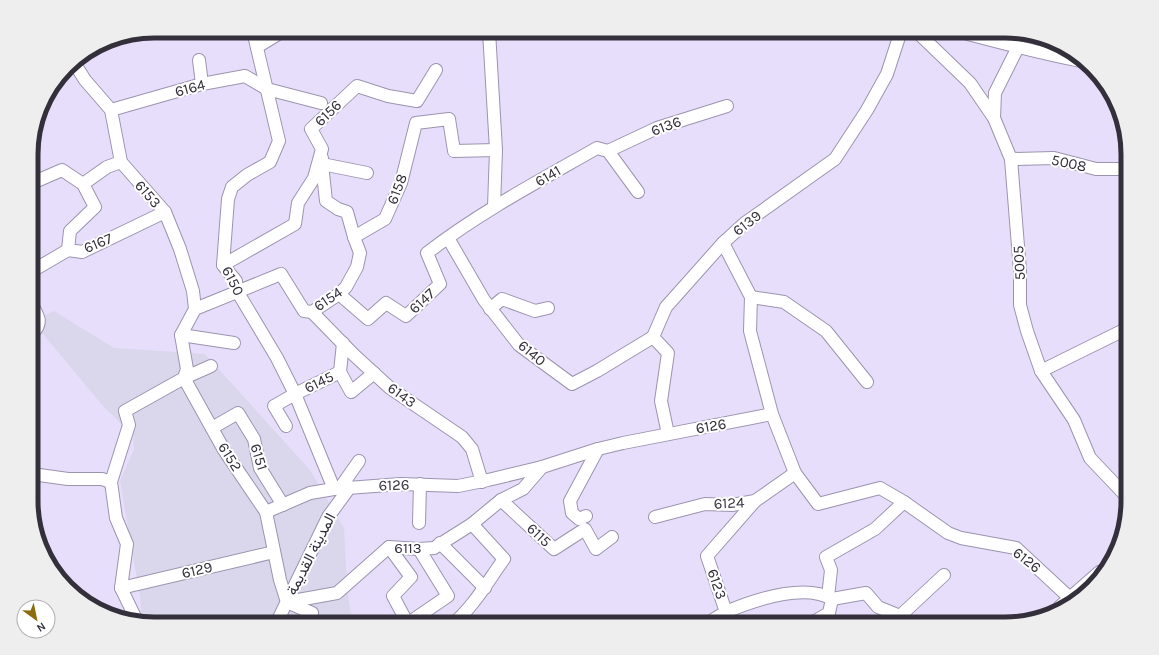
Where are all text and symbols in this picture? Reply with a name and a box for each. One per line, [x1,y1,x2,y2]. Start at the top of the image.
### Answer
street label: 6164 [173,75,208,101]
street label: 6156 [311,96,345,130]
street label: 6136 [648,112,684,140]
street label: 5008 [1050,151,1088,175]
street label: 6141 [532,161,564,191]
street label: 6158 [383,171,411,207]
street label: 6153 [131,176,165,212]
street label: 6139 [729,206,765,240]
street label: 6167 [81,229,115,257]
street label: 5005 [1009,245,1029,281]
street label: 6150 [218,263,248,299]
street label: 6154 [310,283,346,315]
street label: 6147 [405,285,439,317]
street label: 6140 [514,336,550,370]
street label: 6145 [301,367,337,397]
street label: 6143 [384,379,420,411]
street label: 6126 [694,414,728,438]
street label: 6152 [214,439,246,475]
street label: 6151 [246,441,272,473]
street label: 6126 [378,475,410,495]
street label: 6124 [713,493,745,513]
street label: المدينة القديمة [283,510,339,598]
street label: 6115 [523,519,555,551]
street label: 6113 [394,539,422,557]
street label: 6126 [1009,543,1045,577]
street label: 6129 [180,558,214,582]
street label: 6123 [703,566,731,602]
north arrow [16,599,56,639]
text: N [34,619,48,635]

